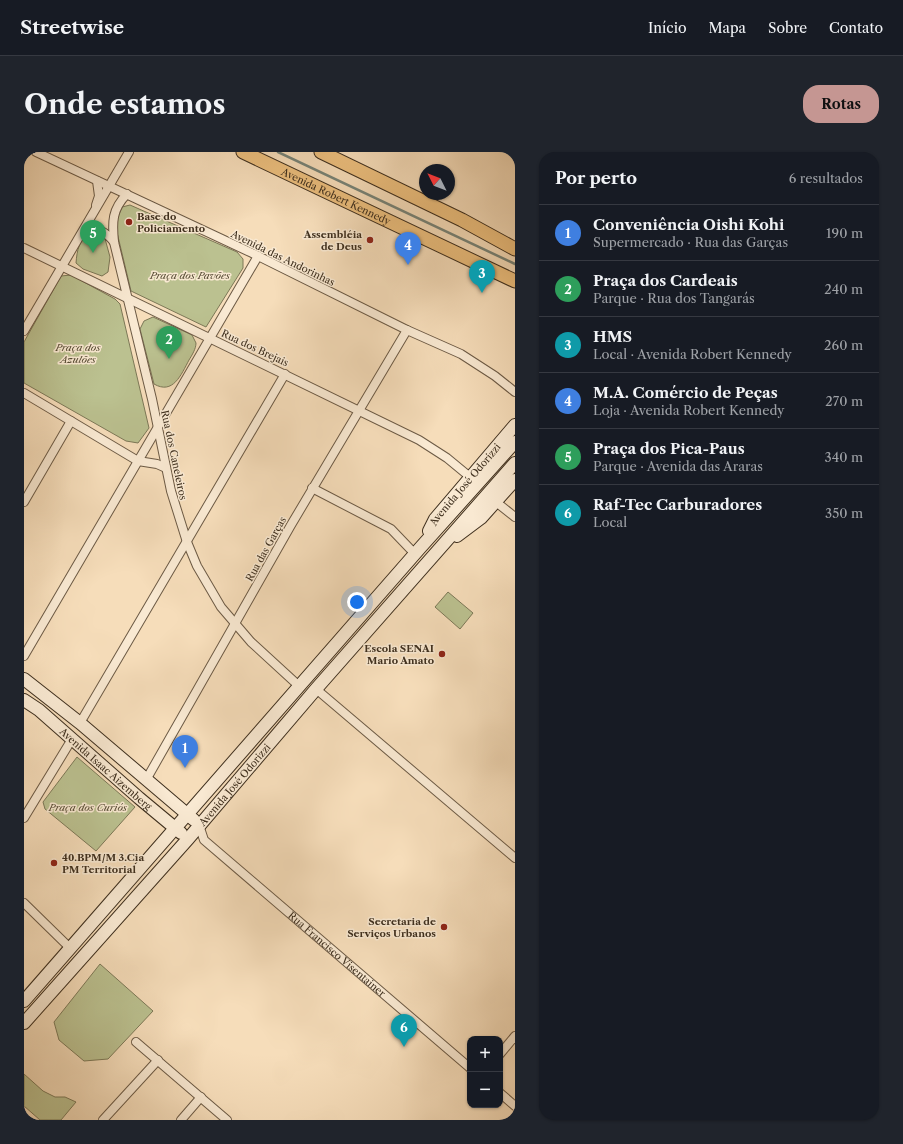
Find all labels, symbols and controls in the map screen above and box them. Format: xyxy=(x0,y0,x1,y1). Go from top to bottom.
text: Streetwise xyxy=(20,16,124,39)
text: Início xyxy=(648,19,687,37)
text: Mapa xyxy=(709,19,746,37)
text: Sobre xyxy=(768,19,807,37)
text: Contato xyxy=(829,19,883,37)
button: Rotas xyxy=(803,85,879,123)
text: Onde estamos xyxy=(24,87,225,121)
street label: Avenida Robert Kennedy xyxy=(279,164,393,228)
north arrow xyxy=(419,164,455,200)
text: Por perto xyxy=(555,168,637,188)
text: 6 resultados xyxy=(789,170,863,186)
place label: Base do Policiamento xyxy=(137,210,205,235)
text: Conveniência Oishi Kohi xyxy=(593,215,784,234)
marker: Base do Policiamento xyxy=(124,217,134,227)
pin: 5 xyxy=(80,220,106,253)
text: 1 xyxy=(565,225,571,241)
text: 190 m xyxy=(826,225,863,241)
street label: Avenida das Andorinhas xyxy=(228,227,337,289)
place label: Assembléia de Deus xyxy=(303,228,362,253)
pin: 4 xyxy=(395,232,421,265)
text: Supermercado · Rua das Garças xyxy=(593,234,788,250)
marker: Assembléia de Deus xyxy=(365,235,375,245)
pin: 3 xyxy=(469,260,495,293)
park label: Praça dos Pavões xyxy=(149,269,231,282)
text: Praça dos Cardeais xyxy=(593,271,738,290)
text: 2 xyxy=(564,281,572,297)
text: 240 m xyxy=(824,281,863,297)
text: Parque · Rua dos Tangarás xyxy=(593,290,755,306)
pin: 2 xyxy=(156,326,182,359)
street label: Rua dos Brejais xyxy=(219,327,291,369)
text: HMS xyxy=(593,327,632,346)
text: 3 xyxy=(564,337,572,353)
text: 260 m xyxy=(824,337,863,353)
park label: Praça dos Azulões xyxy=(54,341,101,366)
text: Local · Avenida Robert Kennedy xyxy=(593,346,792,362)
text: M.A. Comércio de Peças xyxy=(593,383,778,402)
text: 4 xyxy=(564,393,572,409)
text: 270 m xyxy=(825,393,863,409)
text: Loja · Avenida Robert Kennedy xyxy=(593,402,785,418)
street label: Rua dos Caneleiros xyxy=(158,409,190,501)
text: Praça dos Pica-Paus xyxy=(593,439,745,458)
street label: Avenida José Odorizzi xyxy=(426,440,503,529)
text: 5 xyxy=(564,449,572,465)
text: 340 m xyxy=(825,449,863,465)
text: Parque · Avenida das Araras xyxy=(593,458,763,474)
text: Raf-Tec Carburadores xyxy=(593,495,762,514)
text: 6 xyxy=(564,505,572,521)
text: 350 m xyxy=(825,505,863,521)
street label: Rua das Garças xyxy=(243,514,289,584)
text: Local xyxy=(593,514,627,530)
your location xyxy=(347,592,367,612)
place label: Escola SENAI Mario Amato xyxy=(364,642,434,667)
marker: Escola SENAI Mario Amato xyxy=(437,649,447,659)
street label: Avenida Isaac Aizemberg xyxy=(56,724,155,813)
pin: 1 xyxy=(172,735,198,768)
street label: Avenida José Odorizzi xyxy=(195,741,273,829)
park label: Praça dos Curiós xyxy=(48,801,128,814)
place label: 40.BPM/M 3.Cia PM Territorial xyxy=(62,851,144,876)
marker: 40.BPM/M 3.Cia PM Territorial xyxy=(49,858,59,868)
street label: Rua Francisco Visentainer xyxy=(286,909,389,1000)
place label: Secretaria de Serviços Urbanos xyxy=(347,915,436,940)
marker: Secretaria de Serviços Urbanos xyxy=(439,922,449,932)
pin: 6 xyxy=(391,1014,417,1047)
map controls xyxy=(467,1036,503,1108)
button: + xyxy=(467,1036,503,1072)
button: − xyxy=(467,1072,503,1108)

